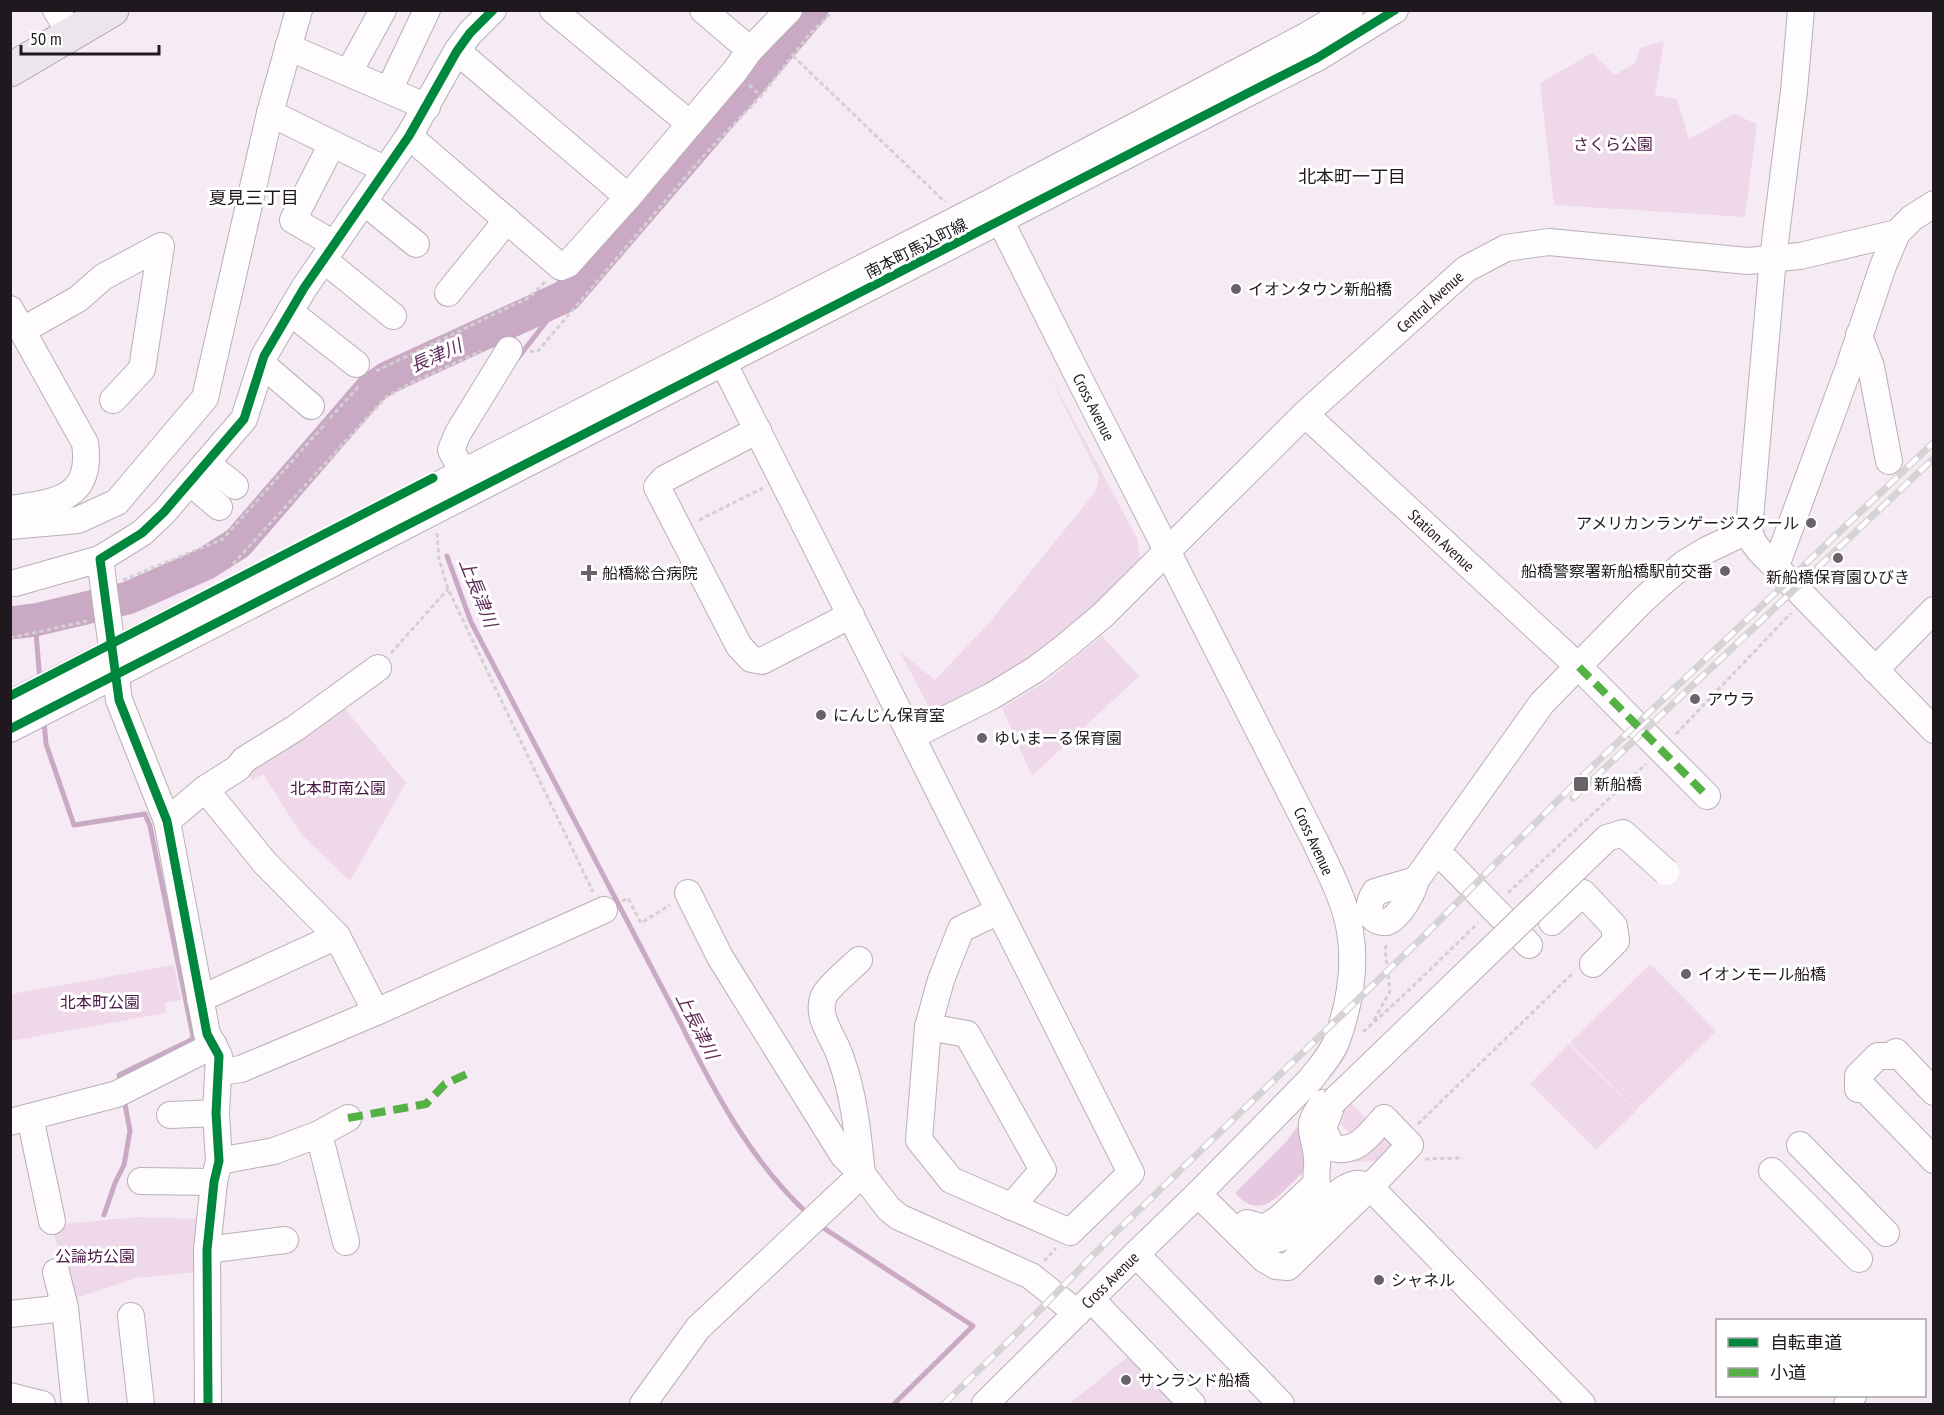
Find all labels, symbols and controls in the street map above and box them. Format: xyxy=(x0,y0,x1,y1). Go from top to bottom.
scale bar xyxy=(21,18,159,56)
text: 50 m xyxy=(30,27,62,50)
park label: さくら公園 xyxy=(1573,134,1653,154)
district label: 北本町一丁目 xyxy=(1298,165,1406,188)
district label: 夏見三丁目 xyxy=(209,186,299,209)
street label: 南本町馬込町線 xyxy=(862,214,970,282)
street label: Central Avenue xyxy=(1392,266,1467,337)
place label: イオンタウン新船橋 xyxy=(1248,279,1392,299)
marker: イオンタウン新船橋 xyxy=(1229,282,1243,296)
water label: 長津川 xyxy=(406,333,467,377)
street label: Cross Avenue xyxy=(1069,370,1119,444)
street label: Station Avenue xyxy=(1404,505,1479,576)
place label: アメリカンランゲージスクール xyxy=(1576,513,1799,533)
marker: アメリカンランゲージスクール xyxy=(1804,516,1818,530)
marker: 新船橋保育園ひびき xyxy=(1831,551,1845,565)
water label: 上長津川 xyxy=(454,555,503,632)
place label: 船橋警察署新船橋駅前交番 xyxy=(1521,561,1713,581)
place label: 船橋総合病院 xyxy=(602,563,698,583)
marker: 船橋総合病院 xyxy=(580,564,598,582)
marker: 船橋警察署新船橋駅前交番 xyxy=(1718,564,1732,578)
place label: 新船橋保育園ひびき xyxy=(1766,567,1910,587)
place label: アウラ xyxy=(1707,689,1755,709)
marker: アウラ xyxy=(1688,692,1702,706)
place label: にんじん保育室 xyxy=(833,705,945,725)
marker: にんじん保育室 xyxy=(814,708,828,722)
place label: ゆいまーる保育園 xyxy=(994,728,1122,748)
marker: ゆいまーる保育園 xyxy=(975,731,989,745)
place label: 新船橋 xyxy=(1594,774,1642,794)
marker: 新船橋 xyxy=(1572,775,1590,793)
park label: 北本町南公園 xyxy=(290,778,386,798)
street label: Cross Avenue xyxy=(1290,804,1338,878)
place label: イオンモール船橋 xyxy=(1698,964,1826,984)
marker: イオンモール船橋 xyxy=(1679,967,1693,981)
water label: 上長津川 xyxy=(671,988,725,1065)
park label: 北本町公園 xyxy=(60,992,140,1012)
park label: 公論坊公園 xyxy=(55,1246,135,1266)
street label: Cross Avenue xyxy=(1077,1247,1143,1313)
place label: シャネル xyxy=(1391,1270,1455,1290)
marker: シャネル xyxy=(1372,1273,1386,1287)
legend xyxy=(1716,1319,1926,1397)
text: 自転車道 xyxy=(1770,1331,1842,1354)
text: 小道 xyxy=(1770,1361,1806,1384)
place label: サンランド船橋 xyxy=(1138,1370,1250,1390)
marker: サンランド船橋 xyxy=(1119,1373,1133,1387)

